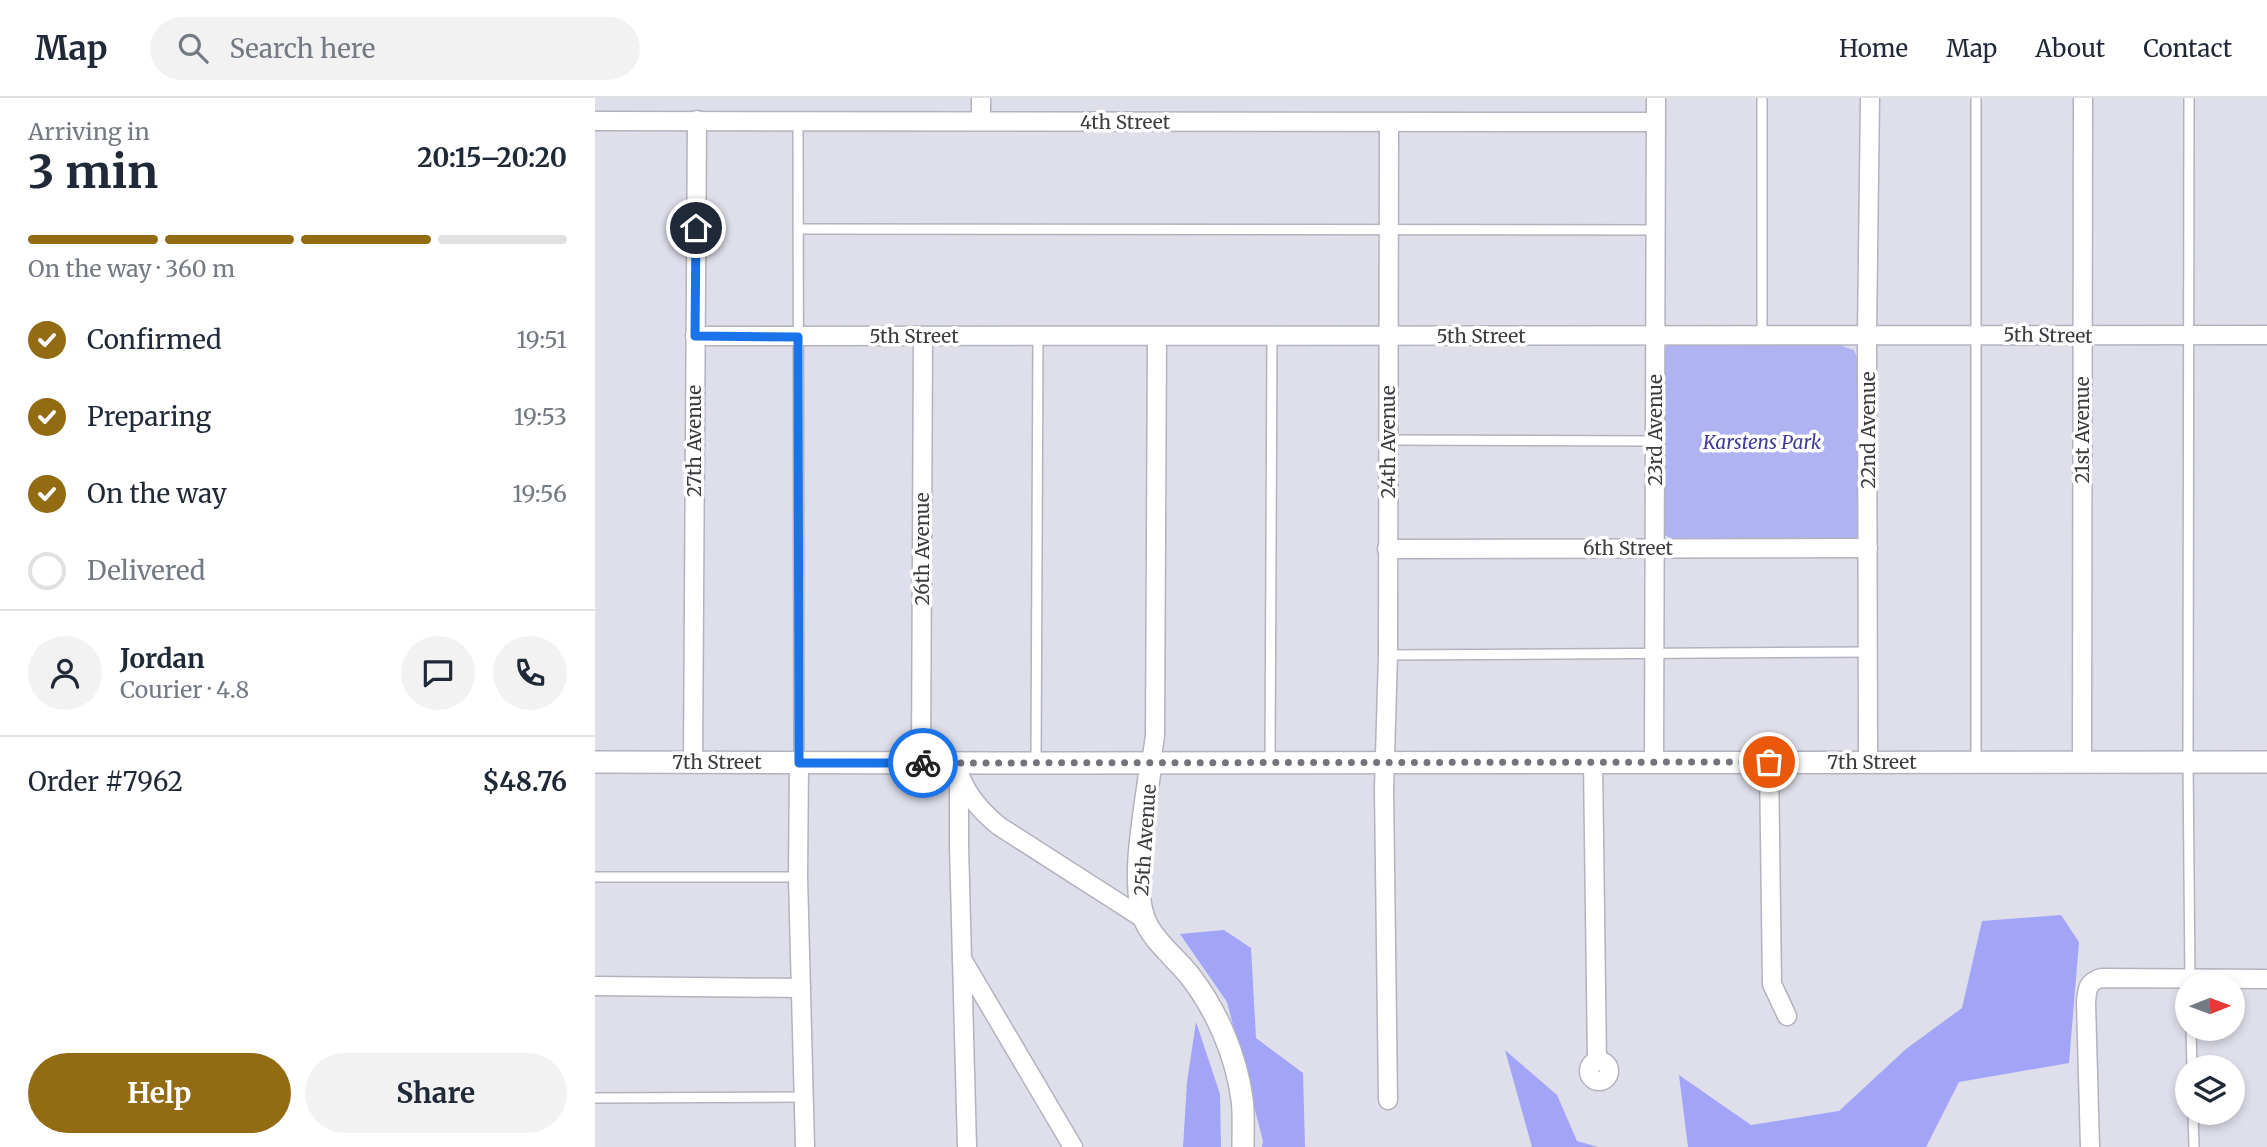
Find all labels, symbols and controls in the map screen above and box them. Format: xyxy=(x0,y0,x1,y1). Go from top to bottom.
search box xyxy=(150,17,640,80)
text: Map xyxy=(35,28,108,69)
icon: search xyxy=(174,29,212,67)
text: Search here xyxy=(230,32,375,65)
text: Home xyxy=(1839,33,1908,64)
text: Map xyxy=(1946,33,1997,64)
text: About xyxy=(2035,33,2105,64)
text: Contact xyxy=(2143,33,2232,64)
street label: 4th Street xyxy=(1080,110,1171,134)
text: Arriving in xyxy=(28,117,150,146)
text: 20:15–20:20 xyxy=(417,141,567,174)
text: 3 min xyxy=(28,143,158,201)
pin xyxy=(666,198,726,258)
icon: home xyxy=(677,209,715,247)
text: On the way · 360 m xyxy=(28,254,235,283)
icon: check xyxy=(28,321,66,359)
street label: 5th Street xyxy=(2003,322,2093,348)
text: Confirmed xyxy=(87,323,222,356)
street label: 5th Street xyxy=(869,324,959,348)
street label: 5th Street xyxy=(1436,324,1526,348)
text: 19:51 xyxy=(517,325,567,354)
street label: 22nd Avenue xyxy=(1856,371,1880,489)
street label: 23rd Avenue xyxy=(1643,374,1667,486)
street label: 21st Avenue xyxy=(2070,376,2094,484)
street label: 27th Avenue xyxy=(682,385,706,497)
street label: 24th Avenue xyxy=(1376,385,1400,499)
icon: check xyxy=(28,398,66,436)
text: Preparing xyxy=(87,400,211,433)
text: 19:53 xyxy=(514,402,567,431)
park label: Karstens Park xyxy=(1702,430,1822,454)
icon: check xyxy=(28,475,66,513)
text: On the way xyxy=(87,477,227,510)
text: 19:56 xyxy=(512,479,567,508)
street label: 26th Avenue xyxy=(910,492,934,606)
street label: 6th Street xyxy=(1583,536,1674,560)
text: Delivered xyxy=(87,554,206,587)
button: person xyxy=(28,636,102,710)
button: chat xyxy=(401,636,475,710)
button: phone xyxy=(493,636,567,710)
text: Jordan xyxy=(120,642,205,675)
text: Courier · 4.8 xyxy=(120,675,249,704)
courier xyxy=(888,728,958,798)
pin xyxy=(1739,732,1799,792)
icon: bag xyxy=(1750,743,1788,781)
icon: bike xyxy=(904,744,942,782)
street label: 7th Street xyxy=(672,750,762,774)
street label: 7th Street xyxy=(1827,750,1917,774)
text: Order #7962 xyxy=(28,765,183,798)
text: $48.76 xyxy=(482,765,567,798)
street label: 25th Avenue xyxy=(1129,783,1161,897)
north arrow xyxy=(2175,971,2245,1041)
map controls xyxy=(2175,971,2245,1125)
button: Help xyxy=(28,1053,291,1133)
button: Share xyxy=(305,1053,567,1133)
button: layers xyxy=(2175,1055,2245,1125)

